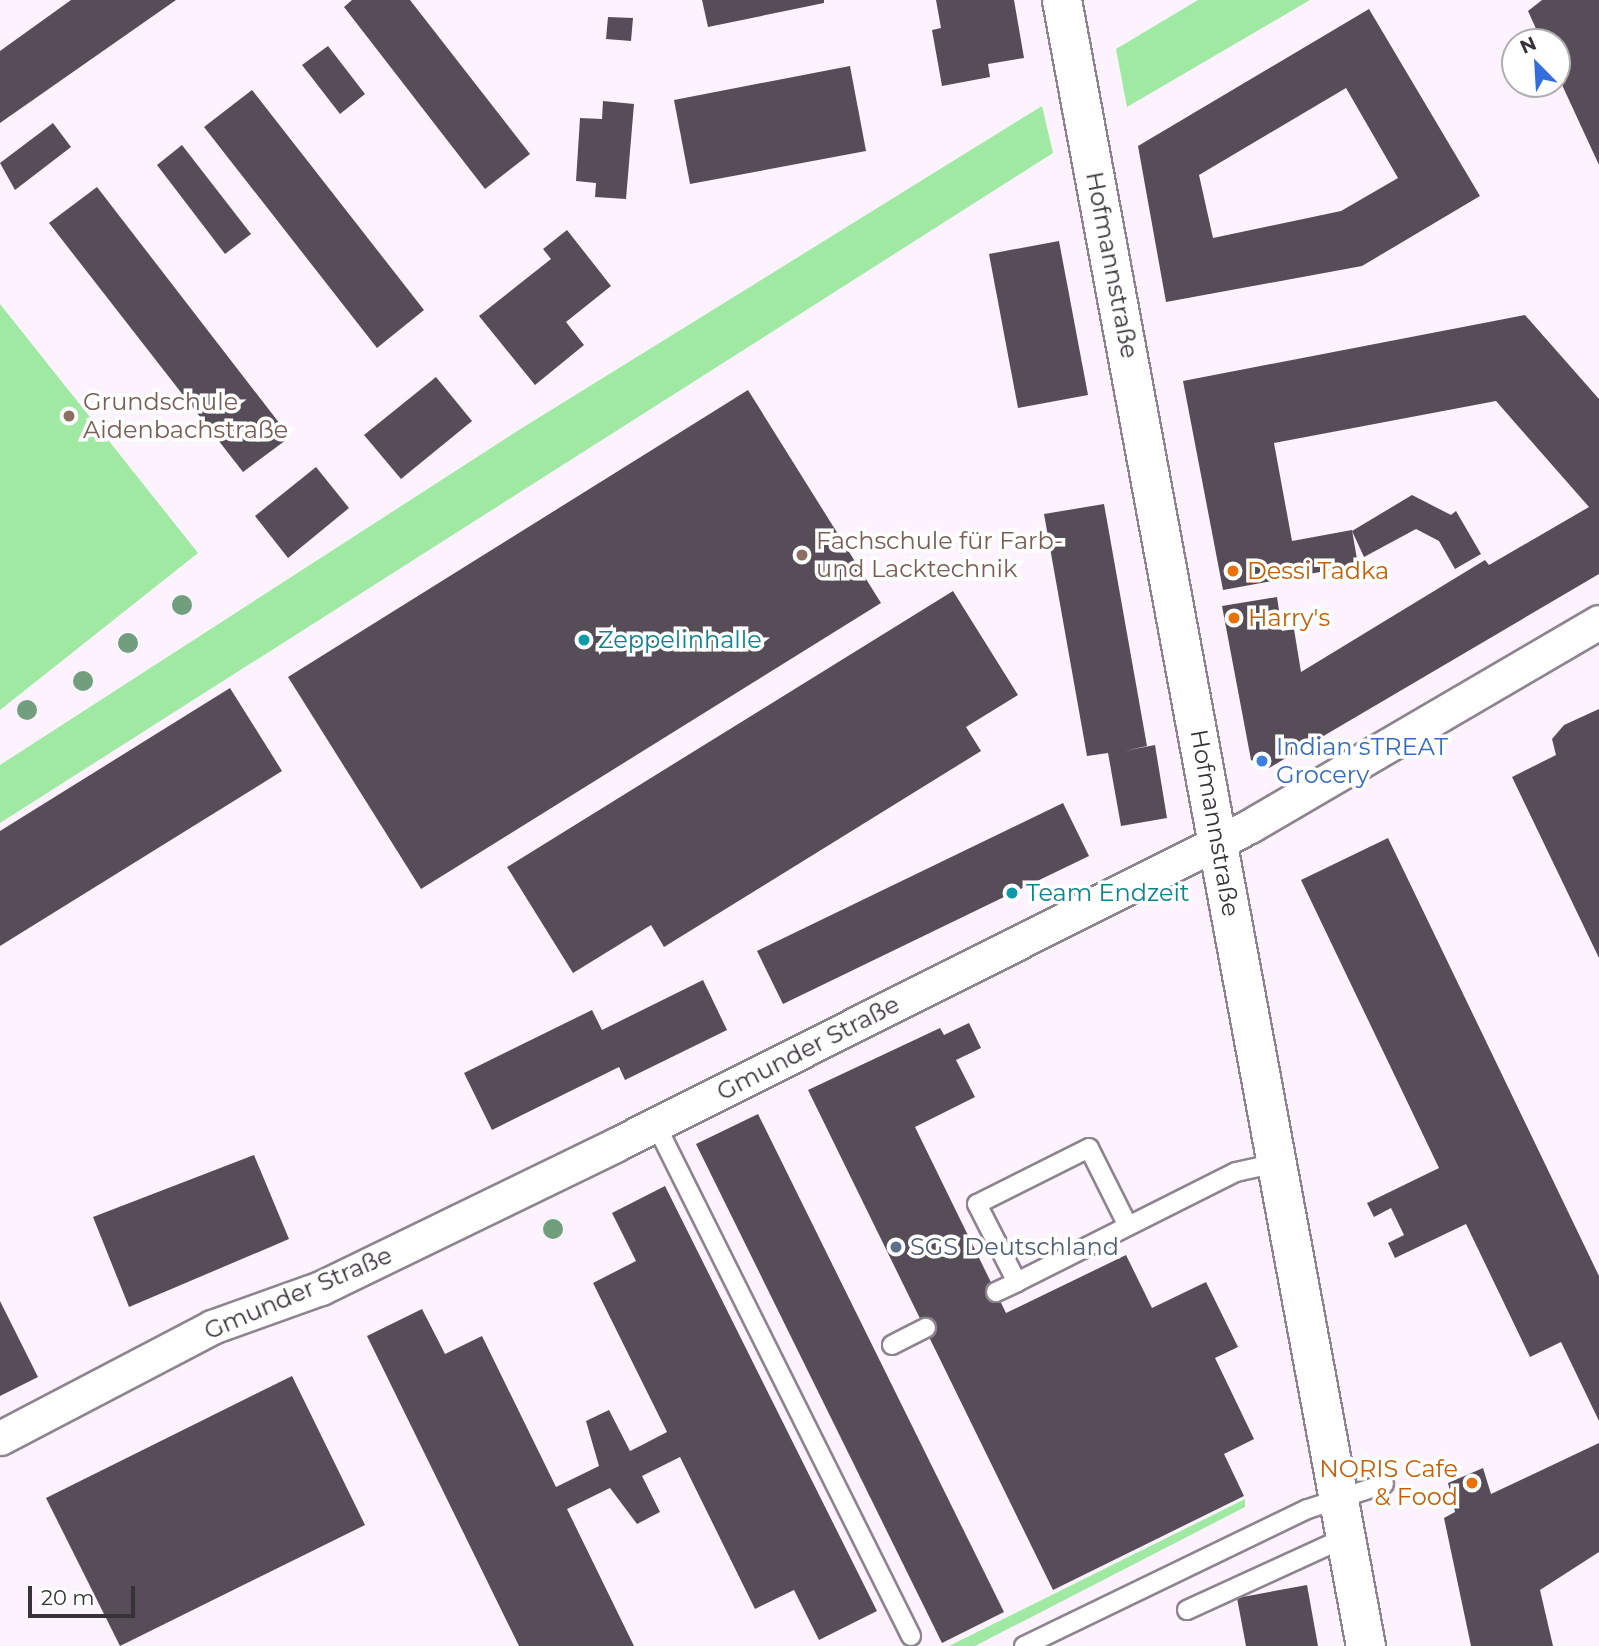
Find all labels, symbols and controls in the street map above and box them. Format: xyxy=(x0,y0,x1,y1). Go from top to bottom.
north arrow xyxy=(1501,28,1571,98)
text: N xyxy=(1516,32,1540,59)
street label: Hofmannstraße xyxy=(1080,169,1144,361)
place label: Grundschule Aidenbachstraße xyxy=(83,388,288,444)
marker: Grundschule Aidenbachstraße xyxy=(61,408,77,424)
place label: Fachschule für Farb- und Lacktechnik xyxy=(816,527,1063,583)
marker: Fachschule für Farb- und Lacktechnik xyxy=(794,547,810,563)
place label: Dessi Tadka xyxy=(1247,557,1389,585)
marker: Dessi Tadka xyxy=(1225,563,1241,579)
place label: Harry's xyxy=(1248,604,1330,632)
marker: Harry's xyxy=(1226,610,1242,626)
place label: Zeppelinhalle xyxy=(598,626,762,654)
marker: Zeppelinhalle xyxy=(576,632,592,648)
street label: Hofmannstraße xyxy=(1184,727,1246,919)
place label: Indian sTREAT Grocery xyxy=(1276,733,1448,789)
marker: Indian sTREAT Grocery xyxy=(1254,753,1270,769)
place label: Team Endzeit xyxy=(1026,879,1190,907)
marker: Team Endzeit xyxy=(1004,885,1020,901)
street label: Gmunder Straße xyxy=(712,990,904,1106)
place label: SGS Deutschland xyxy=(910,1233,1119,1261)
marker: SGS Deutschland xyxy=(888,1239,904,1255)
street label: Gmunder Straße xyxy=(200,1240,396,1346)
place label: NORIS Cafe & Food xyxy=(1319,1455,1458,1511)
marker: NORIS Cafe & Food xyxy=(1464,1475,1480,1491)
scale bar xyxy=(32,1572,138,1616)
text: 20 m xyxy=(41,1585,95,1610)

